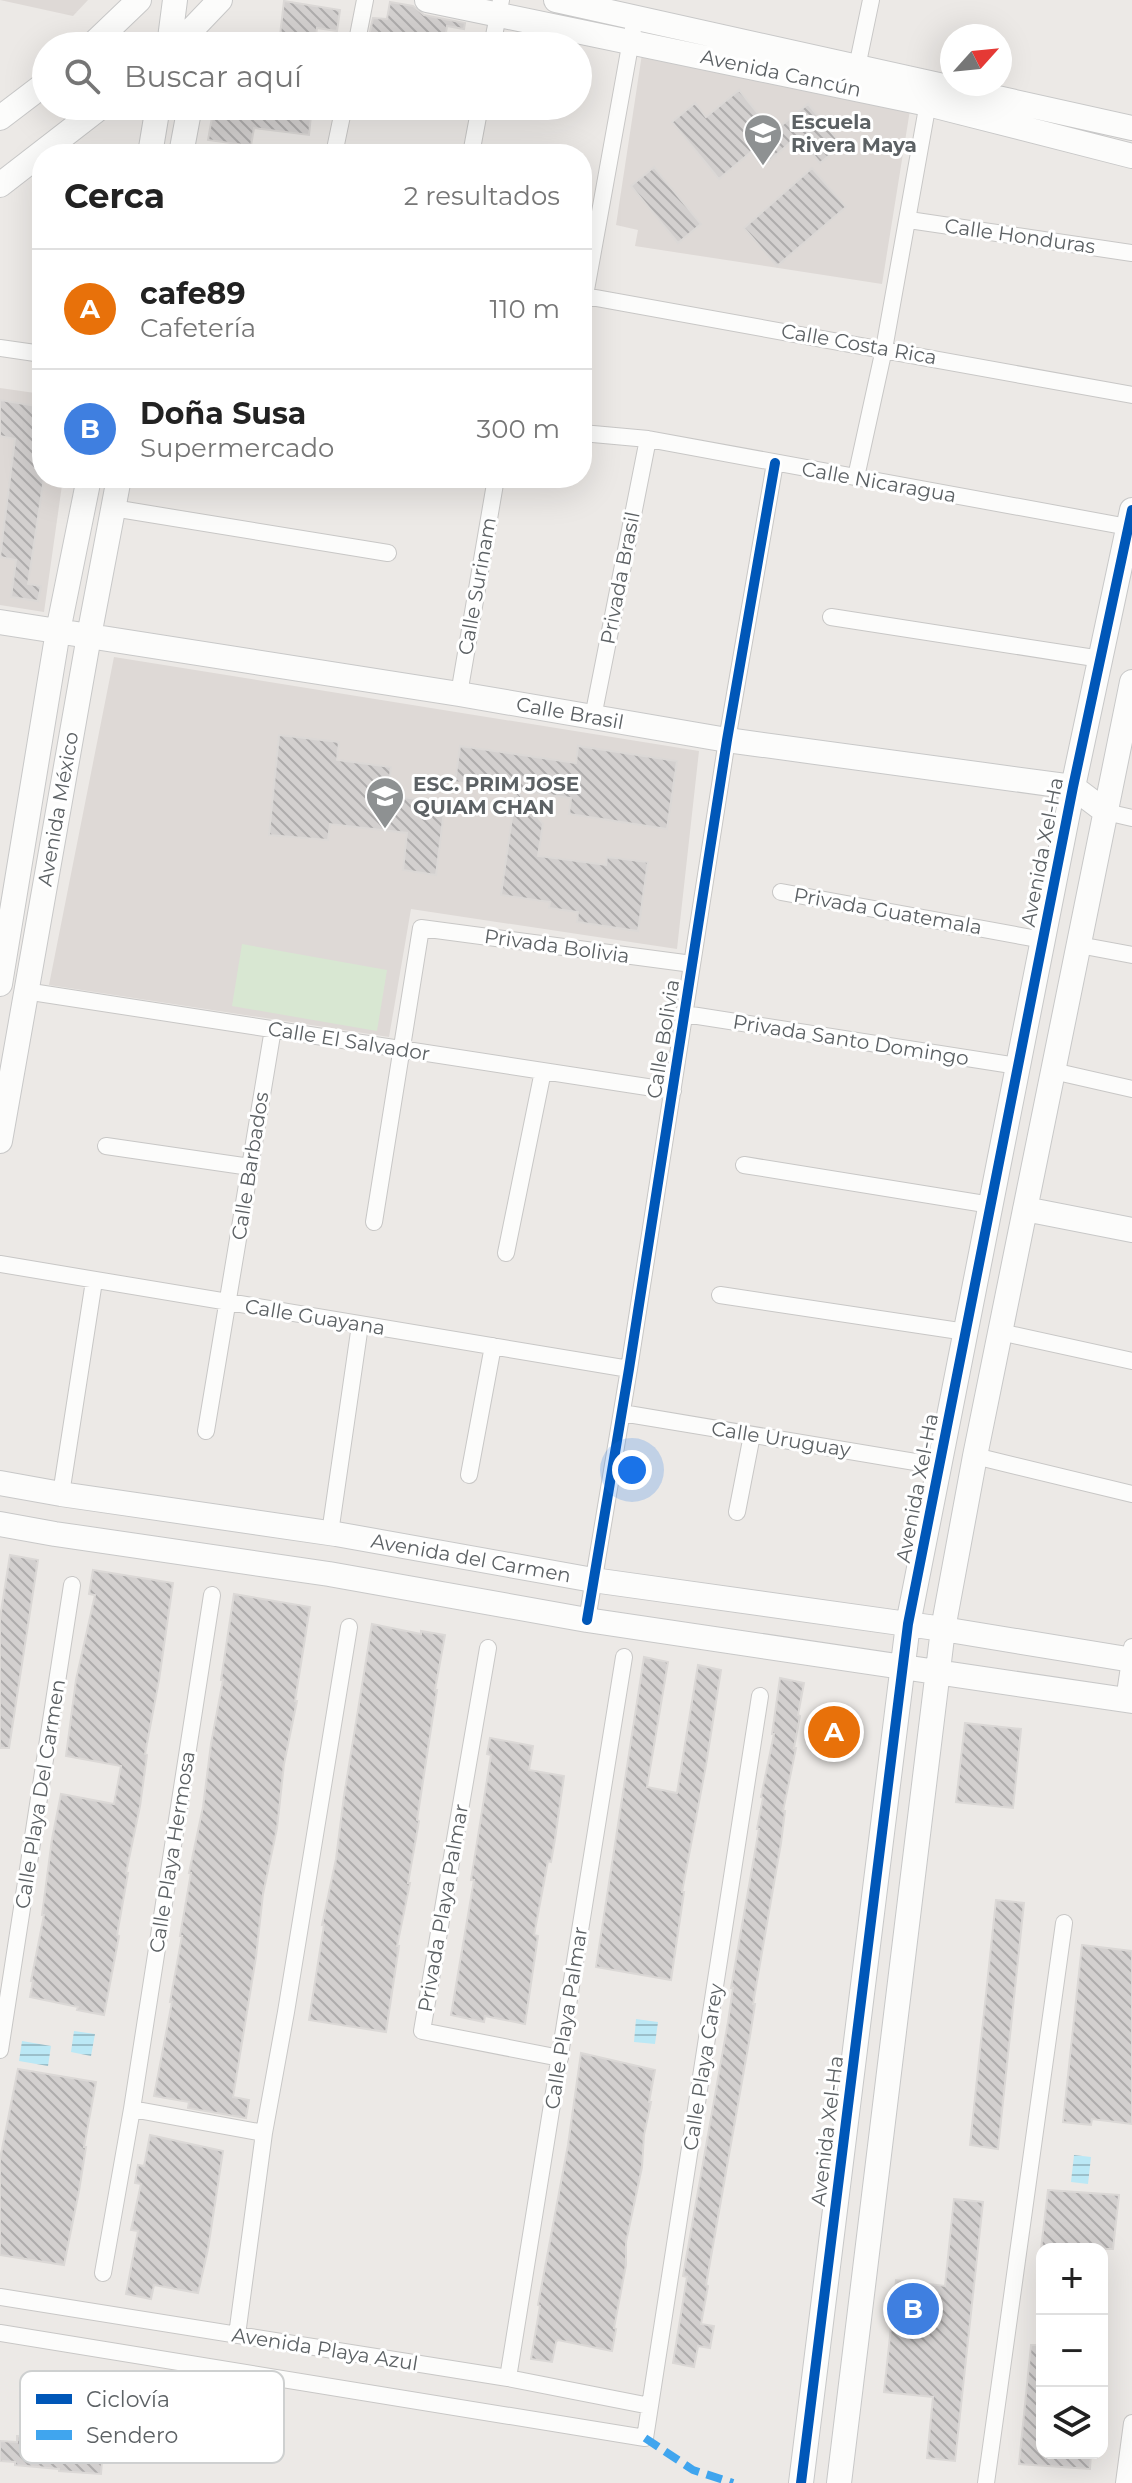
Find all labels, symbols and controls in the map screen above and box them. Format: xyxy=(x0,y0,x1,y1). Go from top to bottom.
north arrow xyxy=(940,24,1012,96)
search box xyxy=(32,32,592,120)
street label: Avenida Cancún xyxy=(699,44,863,102)
icon: search xyxy=(60,54,104,98)
text: Buscar aquí xyxy=(124,58,302,95)
place label: Escuela Rivera Maya xyxy=(791,110,917,157)
school or university icon: Escuela Rivera Maya xyxy=(742,112,784,167)
text: Cerca xyxy=(64,175,165,217)
text: 2 resultados xyxy=(404,180,560,212)
street label: Calle Honduras xyxy=(943,214,1097,258)
text: cafe89 xyxy=(140,275,246,312)
text: A xyxy=(80,293,100,325)
text: 110 m xyxy=(490,293,560,325)
text: Cafetería xyxy=(140,312,256,344)
street label: Calle Costa Rica xyxy=(779,318,939,370)
text: Doña Susa xyxy=(140,395,306,432)
text: B xyxy=(80,413,100,445)
text: 300 m xyxy=(477,413,560,445)
text: Supermercado xyxy=(140,432,334,464)
street label: Calle Nicaragua xyxy=(800,457,958,507)
street label: Privada Brasil xyxy=(595,510,645,646)
street label: Calle Surinam xyxy=(453,515,501,657)
street label: Calle Brasil xyxy=(514,692,626,734)
street label: Avenida México xyxy=(33,730,83,888)
place label: ESC. PRIM JOSE QUIAM CHAN xyxy=(413,772,579,819)
school or university icon: ESC. PRIM JOSE QUIAM CHAN xyxy=(364,775,406,830)
street label: Avenida Xel-Ha xyxy=(1016,775,1068,929)
street label: Privada Guatemala xyxy=(792,883,984,939)
street label: Privada Bolivia xyxy=(483,924,631,968)
street label: Calle Bolivia xyxy=(642,978,684,1100)
street label: Privada Santo Domingo xyxy=(731,1009,971,1071)
street label: Calle El Salvador xyxy=(266,1016,432,1066)
street label: Calle Barbados xyxy=(226,1090,274,1242)
street label: Calle Guayana xyxy=(243,1294,387,1340)
street label: Avenida Xel-Ha xyxy=(891,1411,943,1565)
street label: Calle Uruguay xyxy=(710,1416,852,1462)
your location xyxy=(612,1450,652,1490)
street label: Avenida del Carmen xyxy=(369,1529,573,1587)
street label: Calle Playa Del Carmen xyxy=(10,1677,70,1911)
pin: A xyxy=(808,1702,860,1762)
street label: Calle Playa Hermosa xyxy=(144,1749,200,1955)
street label: Privada Playa Palmar xyxy=(413,1802,473,2014)
street label: Calle Playa Palmar xyxy=(540,1925,592,2111)
street label: Calle Playa Carey xyxy=(678,1982,728,2152)
street label: Avenida Xel-Ha xyxy=(806,2054,848,2208)
map controls xyxy=(1036,2243,1108,2459)
button: + xyxy=(1036,2243,1108,2315)
pin: B xyxy=(887,2279,939,2339)
button: − xyxy=(1036,2315,1108,2387)
street label: Avenida Playa Azul xyxy=(230,2322,420,2376)
legend xyxy=(20,2371,284,2463)
text: Ciclovía xyxy=(86,2386,170,2413)
button: layers xyxy=(1036,2387,1108,2459)
text: Sendero xyxy=(86,2422,178,2449)

